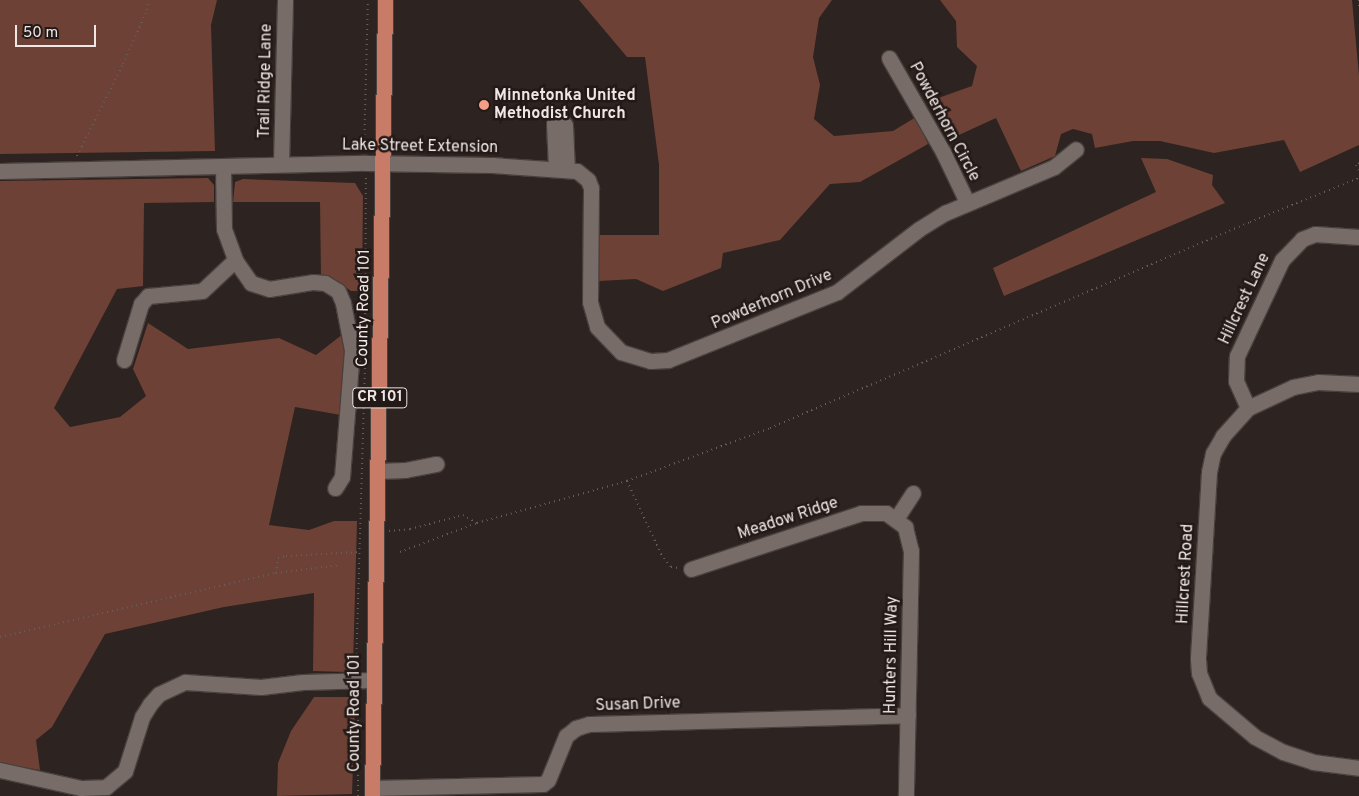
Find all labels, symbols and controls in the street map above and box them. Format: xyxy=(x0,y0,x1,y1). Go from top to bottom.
scale bar xyxy=(18,15,99,47)
text: 50 m xyxy=(23,24,58,43)
street label: Trail Ridge Lane xyxy=(255,24,277,138)
street label: Powderhorn Circle xyxy=(905,59,983,185)
place label: Minnetonka United Methodist Church xyxy=(494,86,636,124)
marker: Minnetonka United Methodist Church xyxy=(478,99,490,111)
street label: Lake Street Extension xyxy=(342,136,498,158)
street label: County Road 101 xyxy=(353,249,375,367)
street label: Hillcrest Lane xyxy=(1215,250,1275,348)
street label: Powderhorn Drive xyxy=(709,266,835,334)
road number: CR 101 xyxy=(351,386,409,410)
street label: Meadow Ridge xyxy=(735,494,841,544)
street label: Hillcrest Road xyxy=(1174,523,1198,625)
street label: Hunters Hill Way xyxy=(881,596,903,714)
street label: County Road 101 xyxy=(345,654,365,772)
street label: Susan Drive xyxy=(595,694,681,716)

